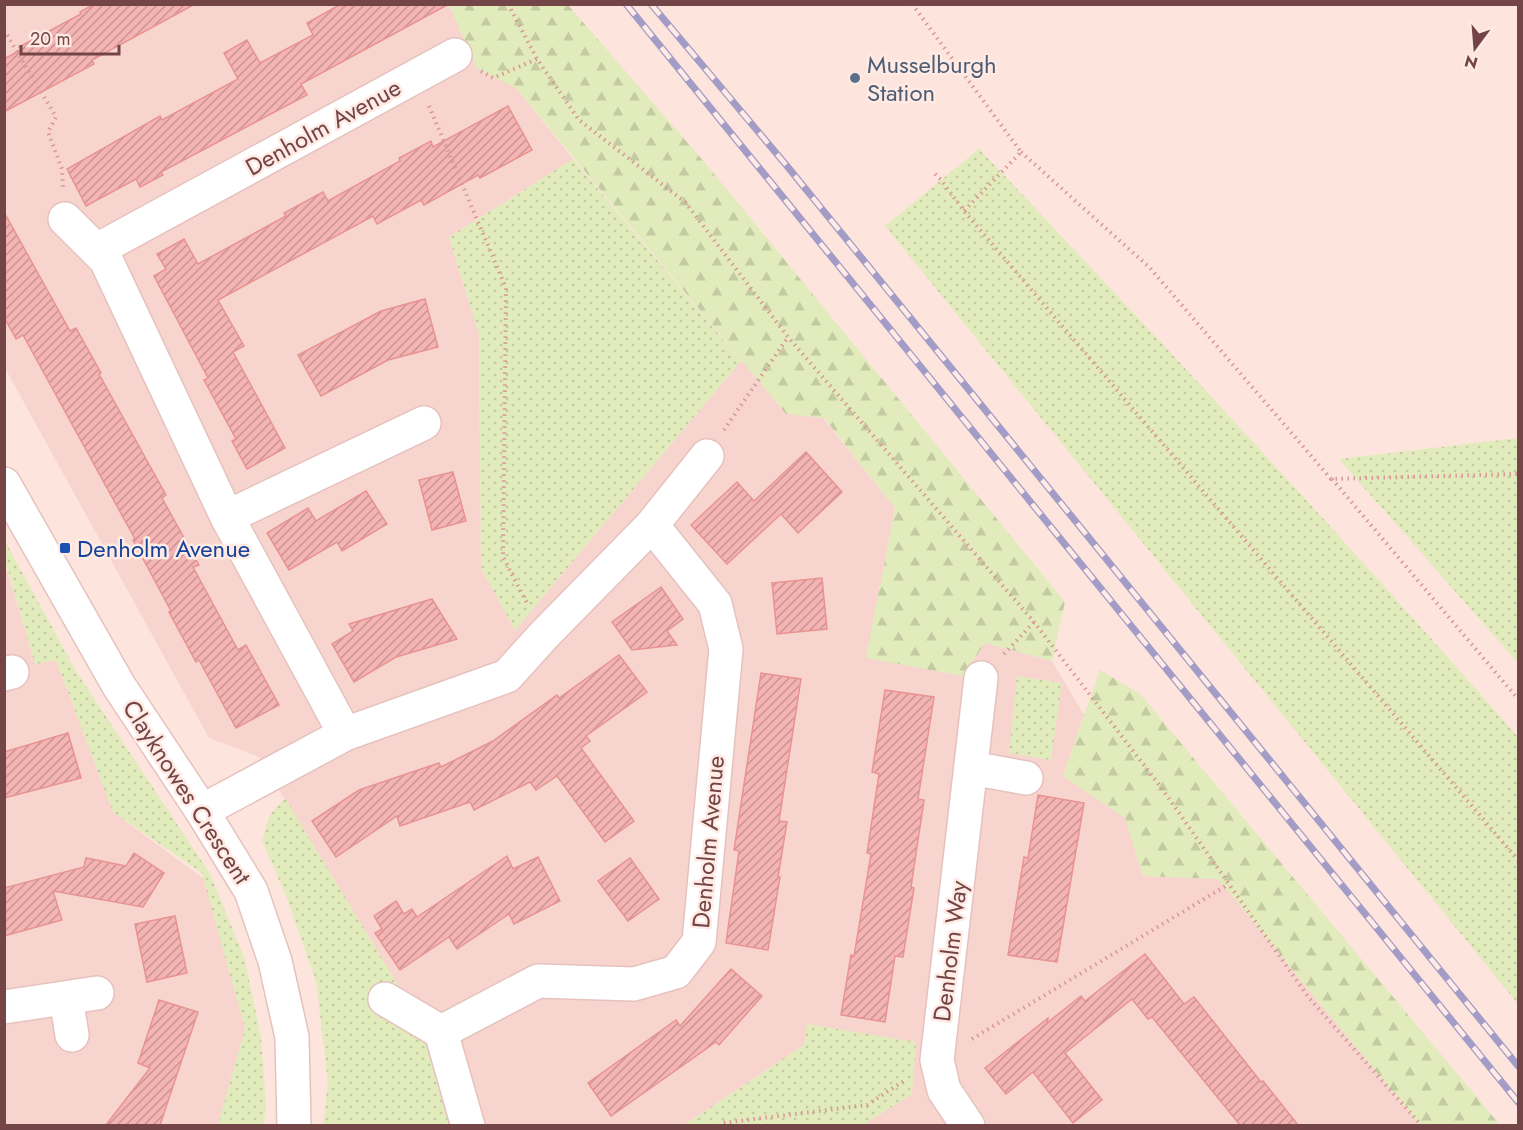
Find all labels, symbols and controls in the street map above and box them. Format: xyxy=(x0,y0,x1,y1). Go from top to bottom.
scale bar xyxy=(21,18,118,56)
north arrow xyxy=(1445,18,1505,78)
text: 20 m xyxy=(30,26,70,52)
place label: Musselburgh Station xyxy=(867,47,997,110)
text: N xyxy=(1462,49,1480,75)
street label: Denholm Avenue xyxy=(239,70,407,184)
marker: Musselburgh Station xyxy=(848,71,862,85)
place label: Denholm Avenue xyxy=(77,531,250,566)
marker: Denholm Avenue xyxy=(58,541,72,555)
street label: Clayknowes Crescent xyxy=(114,693,260,891)
street label: Denholm Avenue xyxy=(683,754,733,930)
street label: Denholm Way xyxy=(924,878,976,1023)

